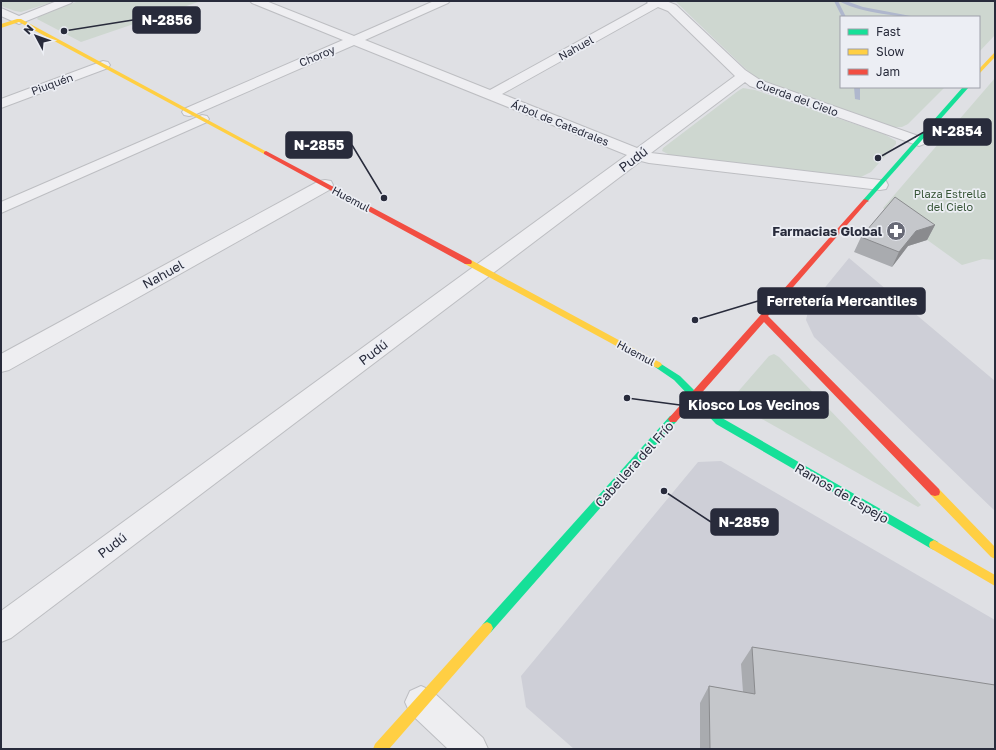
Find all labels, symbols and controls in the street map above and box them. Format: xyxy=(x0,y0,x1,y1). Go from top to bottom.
callout: N-2856 xyxy=(133,7,200,33)
text: N-2856 xyxy=(142,11,193,28)
north arrow xyxy=(16,16,56,56)
legend xyxy=(840,16,980,88)
text: N xyxy=(20,22,36,37)
text: Fast xyxy=(876,24,901,39)
street label: Nahuel xyxy=(556,32,596,62)
street label: Choroy xyxy=(297,42,337,69)
text: Slow xyxy=(876,44,904,59)
text: Jam xyxy=(876,64,900,79)
street label: Piuquén xyxy=(29,70,74,97)
street label: Cuerda del Cielo xyxy=(754,77,840,119)
street label: Árbol de Catedrales xyxy=(509,97,611,148)
callout: N-2854 xyxy=(924,119,991,145)
text: N-2854 xyxy=(932,122,983,139)
callout: N-2855 xyxy=(286,132,352,158)
text: N-2855 xyxy=(294,136,345,153)
street label: Pudú xyxy=(615,143,651,175)
street label: Huemul xyxy=(330,183,373,214)
park label: Plaza Estrella del Cielo xyxy=(914,187,986,213)
pharmacy icon: Farmacias Global xyxy=(885,220,907,242)
place label: Farmacias Global xyxy=(772,223,883,239)
street label: Nahuel xyxy=(140,256,186,292)
callout: Ferretería Mercantiles xyxy=(758,288,925,314)
text: Ferretería Mercantiles xyxy=(767,292,918,309)
street label: Pudú xyxy=(355,336,391,368)
street label: Huemul xyxy=(615,337,658,368)
callout: Kiosco Los Vecinos xyxy=(680,392,828,418)
text: Kiosco Los Vecinos xyxy=(688,396,820,413)
street label: Cabellera del Frío xyxy=(591,418,677,510)
street label: Ramos de Espejo xyxy=(792,460,892,527)
callout: N-2859 xyxy=(711,509,778,535)
text: N-2859 xyxy=(719,513,770,530)
street label: Pudú xyxy=(94,529,130,561)

